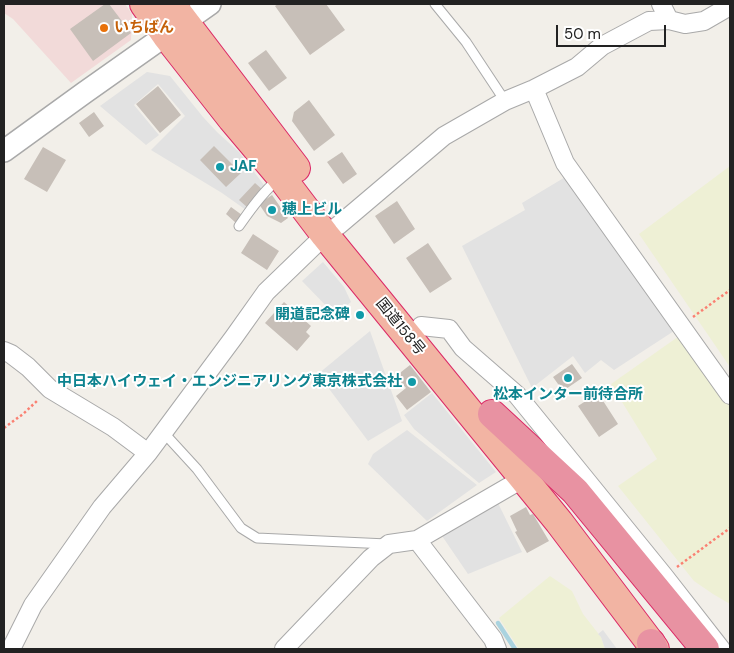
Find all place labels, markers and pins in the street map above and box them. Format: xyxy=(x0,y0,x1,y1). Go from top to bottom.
place label: いちばん xyxy=(114,19,174,37)
marker: いちばん xyxy=(98,22,110,34)
place label: JAF xyxy=(230,158,257,176)
marker: JAF xyxy=(214,161,226,173)
place label: 穂上ビル xyxy=(282,201,342,219)
marker: 穂上ビル xyxy=(266,204,278,216)
place label: 開道記念碑 xyxy=(275,306,350,324)
marker: 開道記念碑 xyxy=(354,309,366,321)
marker: 松本インター前待合所 xyxy=(562,372,574,384)
place label: 中日本ハイウェイ・エンジニアリング東京株式会社 xyxy=(57,373,402,391)
marker: 中日本ハイウェイ・エンジニアリング東京株式会社 xyxy=(406,376,418,388)
place label: 松本インター前待合所 xyxy=(493,386,643,404)

